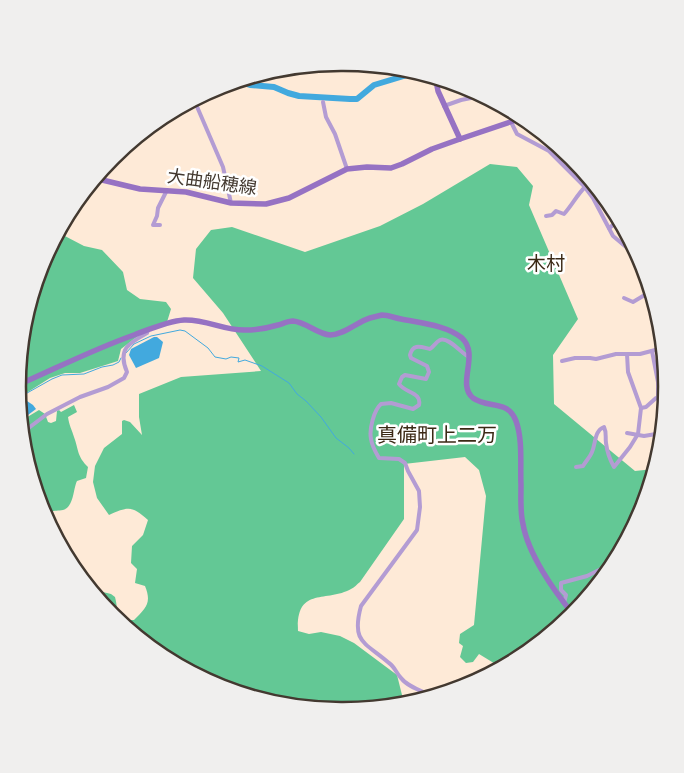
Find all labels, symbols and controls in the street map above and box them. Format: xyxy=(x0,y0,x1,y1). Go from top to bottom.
street label: 大曲船穂線 xyxy=(166,165,258,199)
district label: 木村 xyxy=(527,253,565,275)
district label: 真備町上二万 xyxy=(377,424,497,447)

